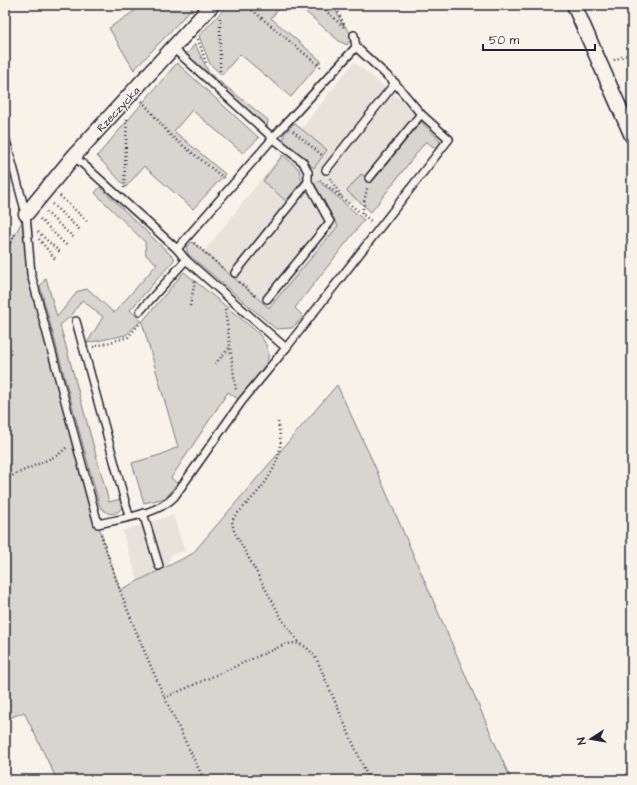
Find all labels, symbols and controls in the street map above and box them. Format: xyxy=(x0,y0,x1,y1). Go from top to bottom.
scale bar xyxy=(483,26,595,52)
text: 50 m xyxy=(489,32,520,49)
street label: Rzeczycka xyxy=(93,83,144,136)
north arrow xyxy=(571,719,611,759)
text: N xyxy=(574,736,590,746)

